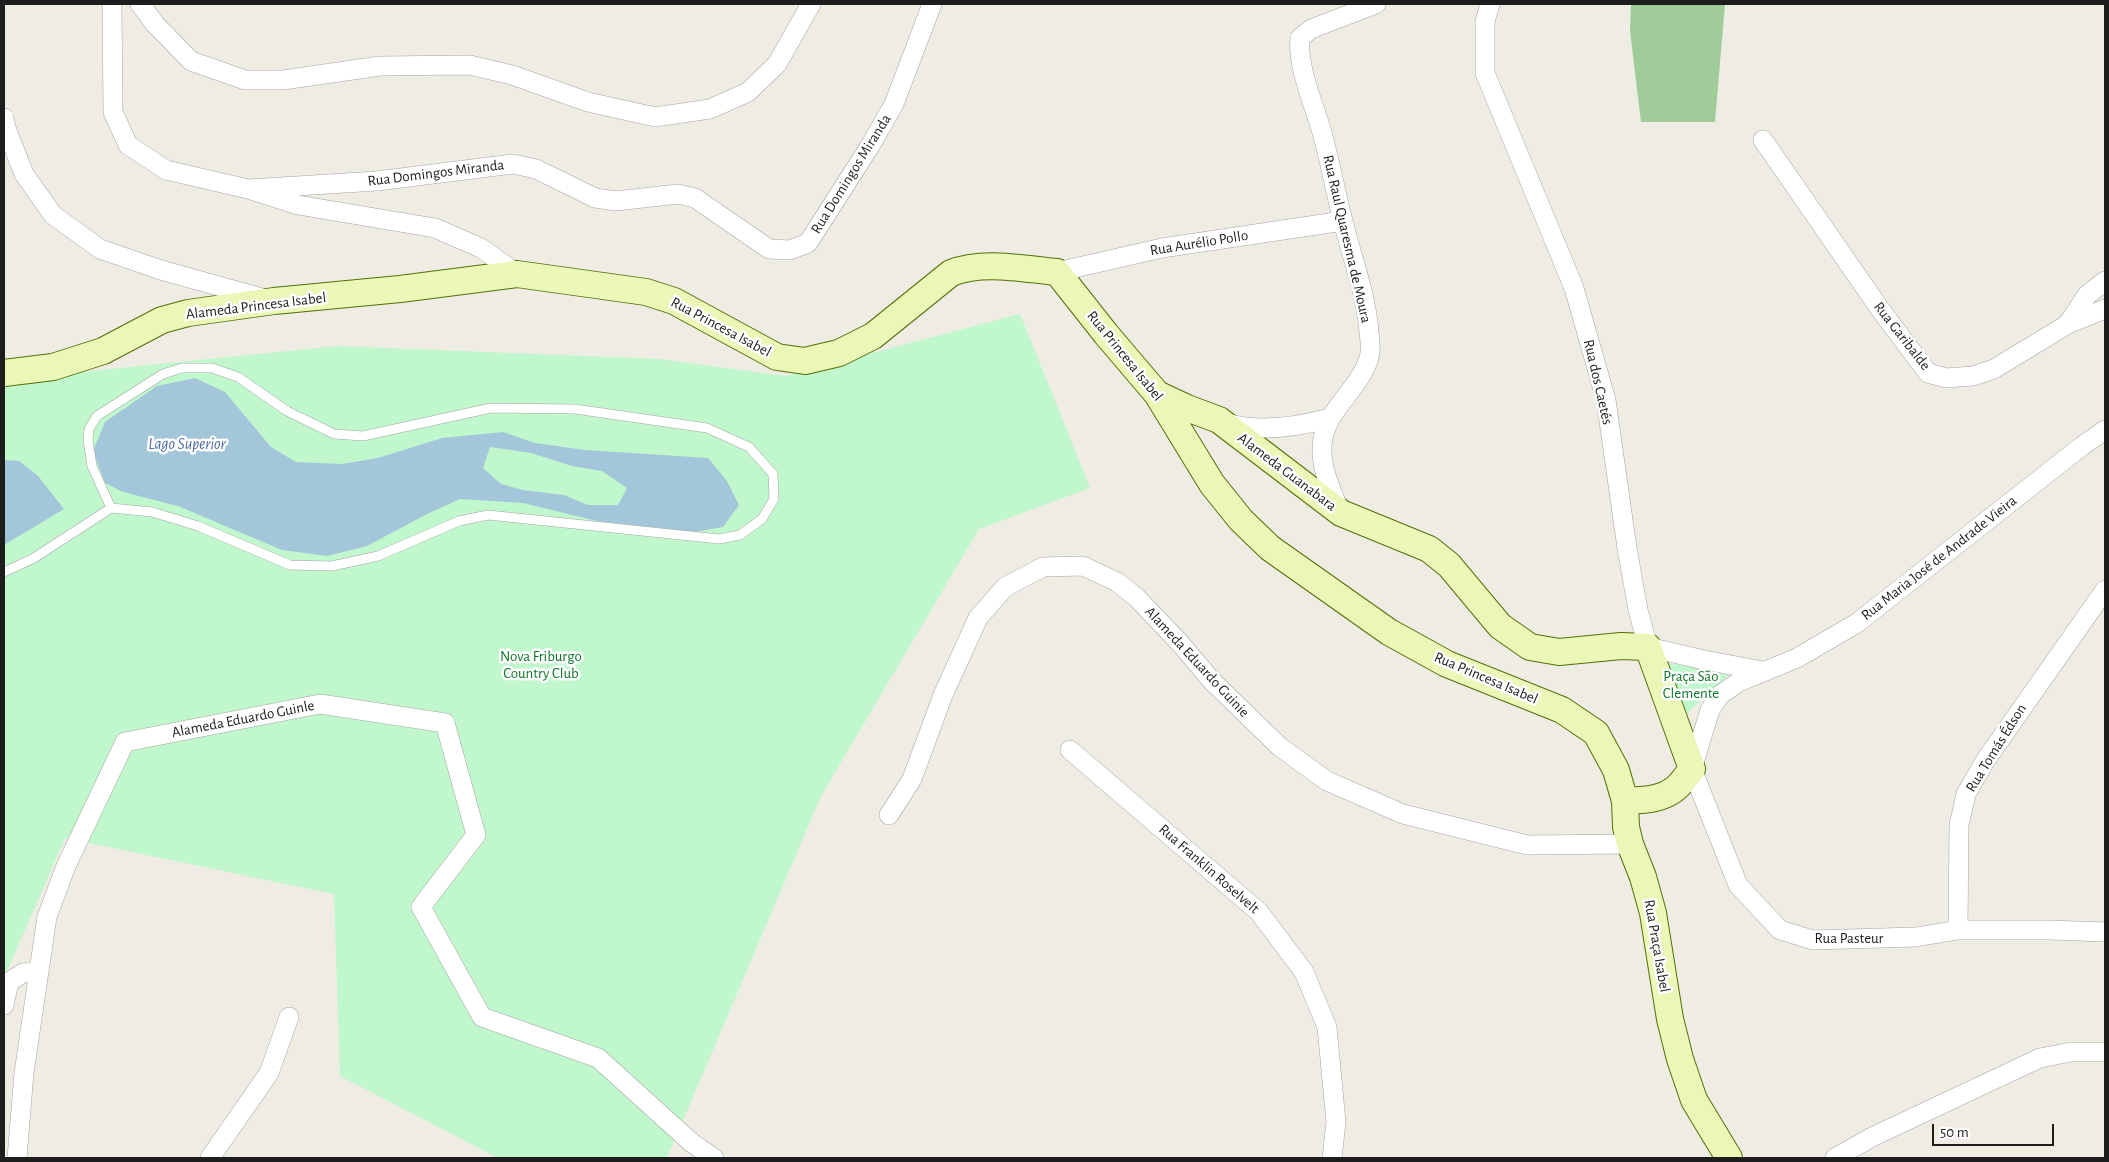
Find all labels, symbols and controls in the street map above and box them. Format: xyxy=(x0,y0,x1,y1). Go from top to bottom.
street label: Rua Domingos Miranda xyxy=(807,111,895,237)
street label: Rua Raul Quaresma de Moura xyxy=(1319,153,1375,325)
street label: Rua Domingos Miranda xyxy=(367,156,505,190)
street label: Rua Aurélio Pollo xyxy=(1149,226,1249,260)
street label: Alameda Princesa Isabel xyxy=(185,288,327,324)
street label: Rua Princesa Isabel xyxy=(668,293,774,361)
street label: Rua Garibalde xyxy=(1870,298,1934,374)
street label: Rua Princesa Isabel xyxy=(1083,307,1167,405)
street label: Rua dos Caetés xyxy=(1579,338,1617,426)
street label: Alameda Guanabara xyxy=(1234,429,1340,515)
water label: Lago Superior xyxy=(148,434,226,454)
street label: Rua Maria José de Andrade Vieira xyxy=(1858,492,2020,624)
street label: Alameda Eduardo Guinie xyxy=(1141,603,1253,721)
park label: Nova Friburgo Country Club xyxy=(500,647,582,682)
street label: Rua Princesa Isabel xyxy=(1431,648,1541,708)
park label: Praça São Clemente xyxy=(1663,667,1719,702)
street label: Alameda Eduardo Guinle xyxy=(170,696,316,742)
street label: Rua Tomás Édson xyxy=(1962,701,2030,795)
street label: Rua Franklin Roselvelt xyxy=(1155,820,1263,918)
street label: Rua Praça Isabel xyxy=(1640,898,1674,994)
street label: Rua Pasteur xyxy=(1815,929,1883,947)
scale bar xyxy=(1934,1114,2056,1146)
text: 50 m xyxy=(1940,1125,1969,1140)

